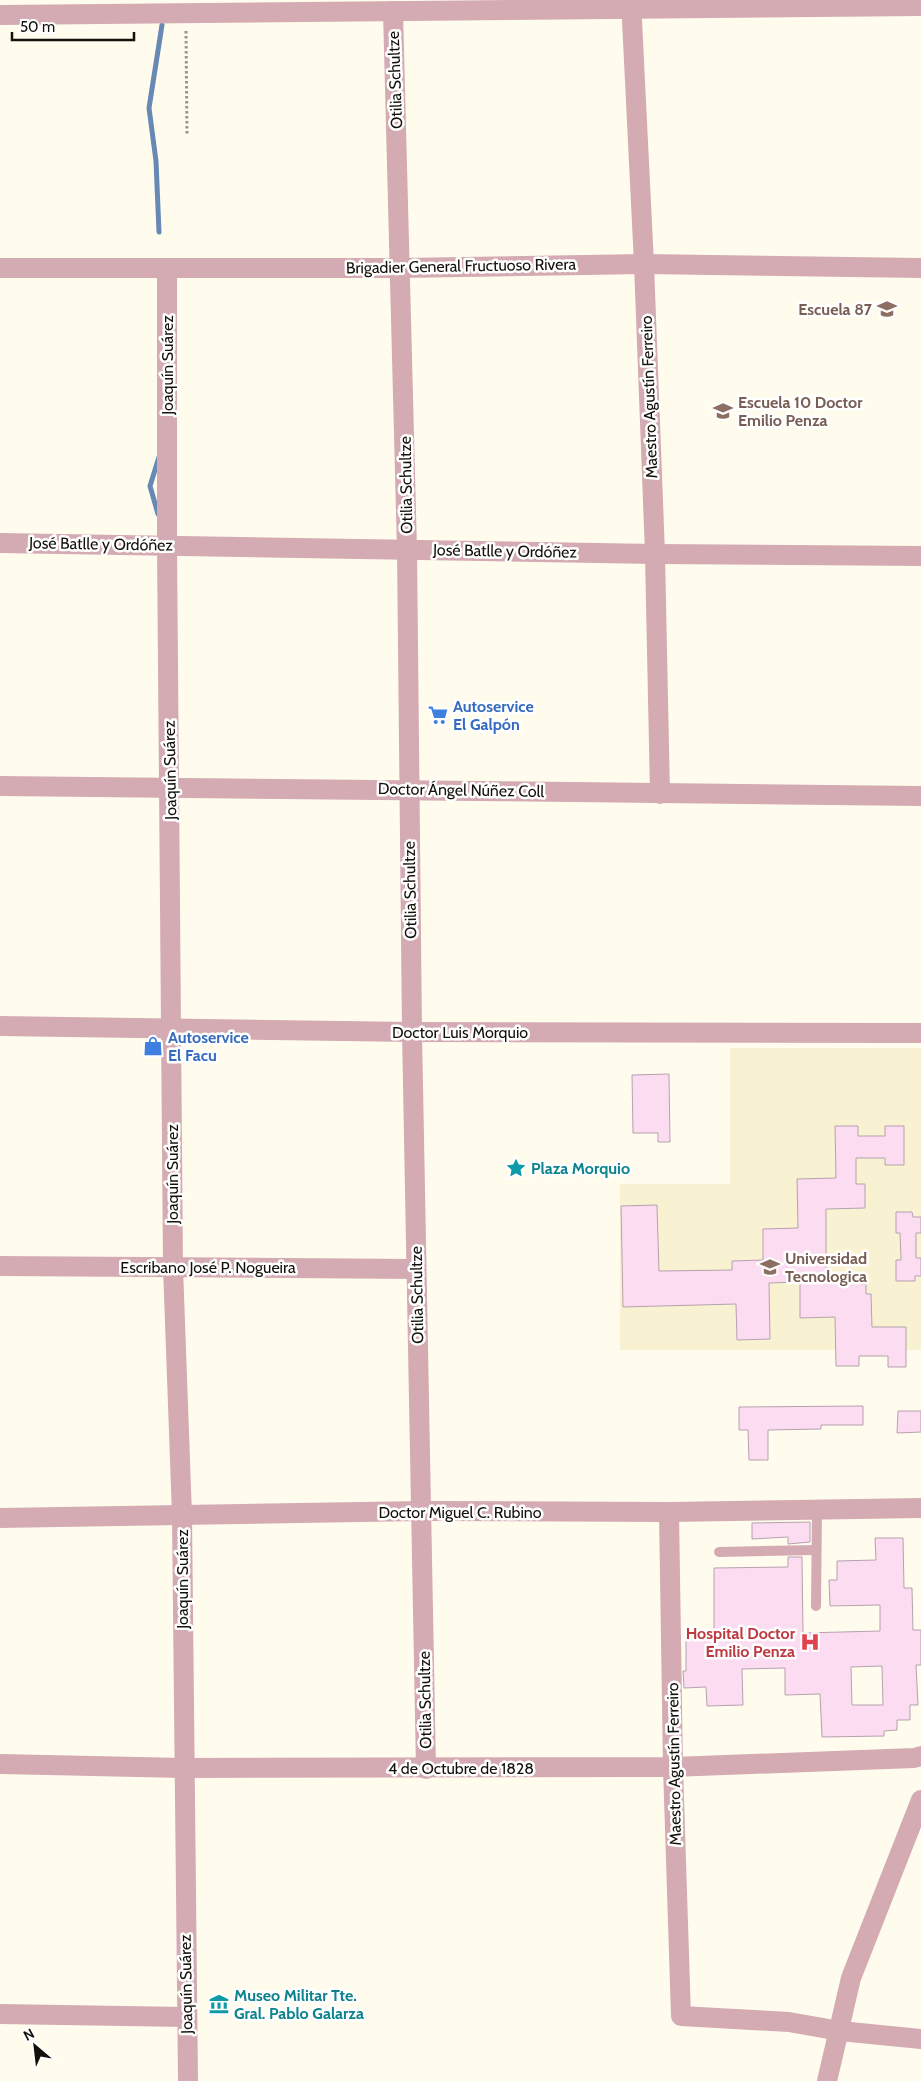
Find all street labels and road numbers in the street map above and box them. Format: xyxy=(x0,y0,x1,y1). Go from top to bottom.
street label: Otilia Schultze xyxy=(384,31,406,129)
street label: Brigadier General Fructuoso Rivera xyxy=(346,254,577,278)
street label: Joaquín Suárez xyxy=(158,315,177,416)
street label: Maestro Agustín Ferreiro xyxy=(637,315,661,479)
street label: Otilia Schultze xyxy=(396,436,416,534)
street label: José Batlle y Ordóñez xyxy=(28,533,174,555)
street label: José Batlle y Ordóñez xyxy=(432,540,578,562)
street label: Joaquín Suárez xyxy=(160,720,180,821)
street label: Doctor Ángel Núñez Coll xyxy=(378,779,545,801)
street label: Otilia Schultze xyxy=(400,841,420,939)
street label: Doctor Luis Morquio xyxy=(392,1023,528,1042)
street label: Joaquín Suárez xyxy=(163,1124,182,1225)
street label: Otilia Schultze xyxy=(407,1246,427,1344)
street label: Escribano José P. Nogueira xyxy=(120,1258,296,1277)
street label: Doctor Miguel C. Rubino xyxy=(378,1503,542,1522)
street label: Joaquín Suárez xyxy=(173,1529,192,1630)
street label: Otilia Schultze xyxy=(415,1651,435,1749)
street label: Maestro Agustín Ferreiro xyxy=(663,1682,685,1846)
street label: 4 de Octubre de 1828 xyxy=(388,1759,534,1778)
street label: Joaquín Suárez xyxy=(176,1934,196,2035)

